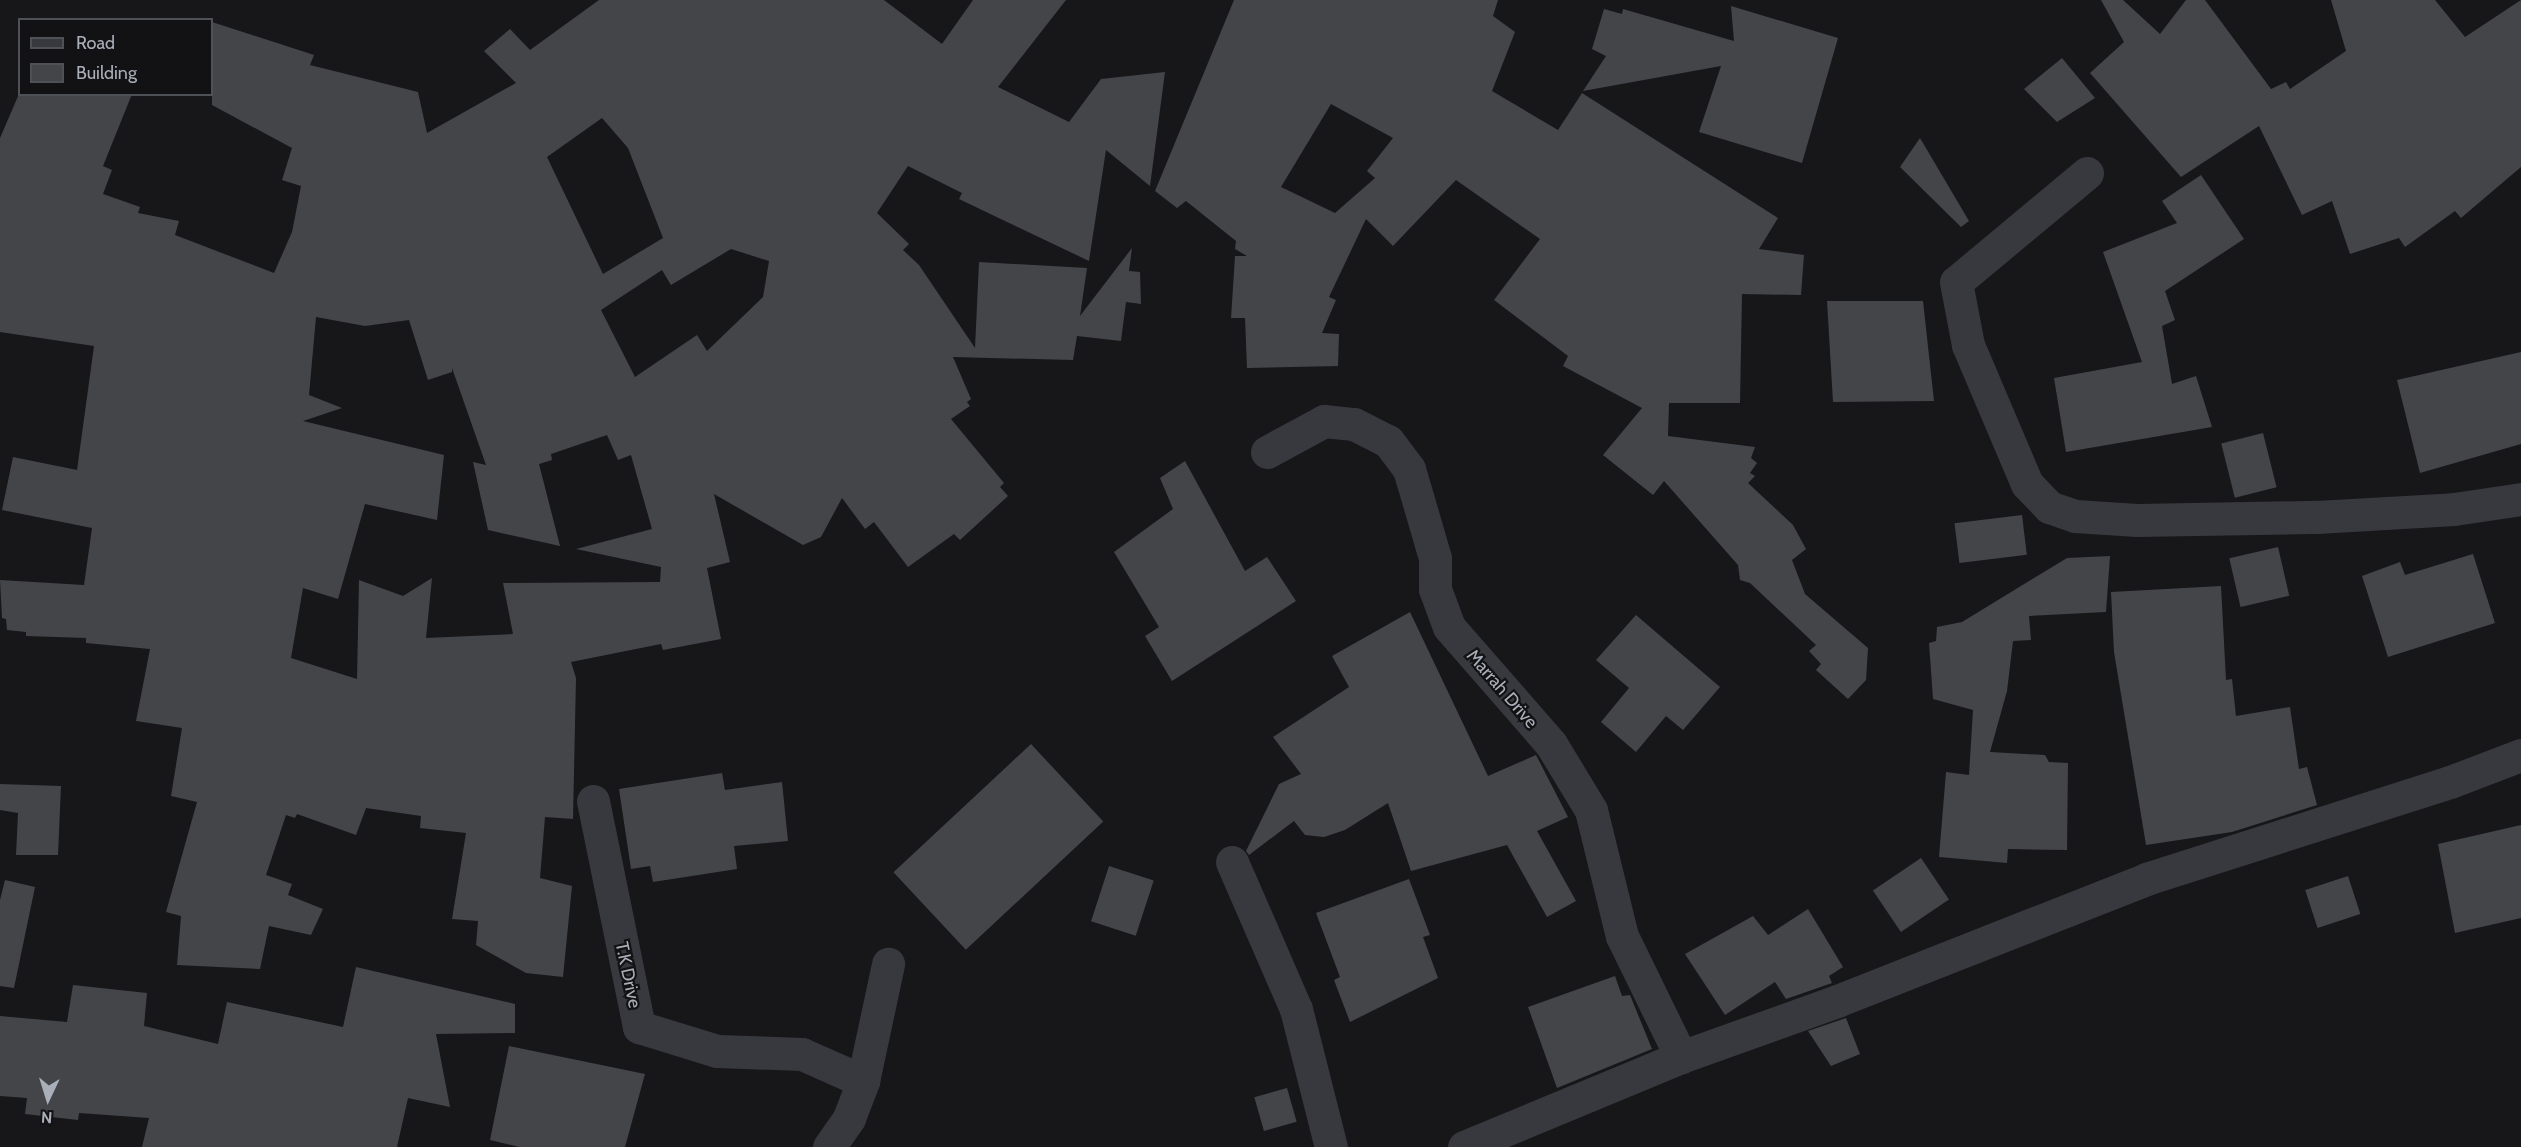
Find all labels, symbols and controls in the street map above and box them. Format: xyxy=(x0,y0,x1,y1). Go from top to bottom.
legend xyxy=(18,18,213,96)
text: Road xyxy=(76,32,115,54)
text: Building xyxy=(76,62,137,84)
street label: Marrah Drive xyxy=(1462,645,1542,733)
street label: T.K Drive xyxy=(610,940,646,1010)
north arrow xyxy=(18,1069,78,1129)
text: N xyxy=(40,1108,53,1127)

